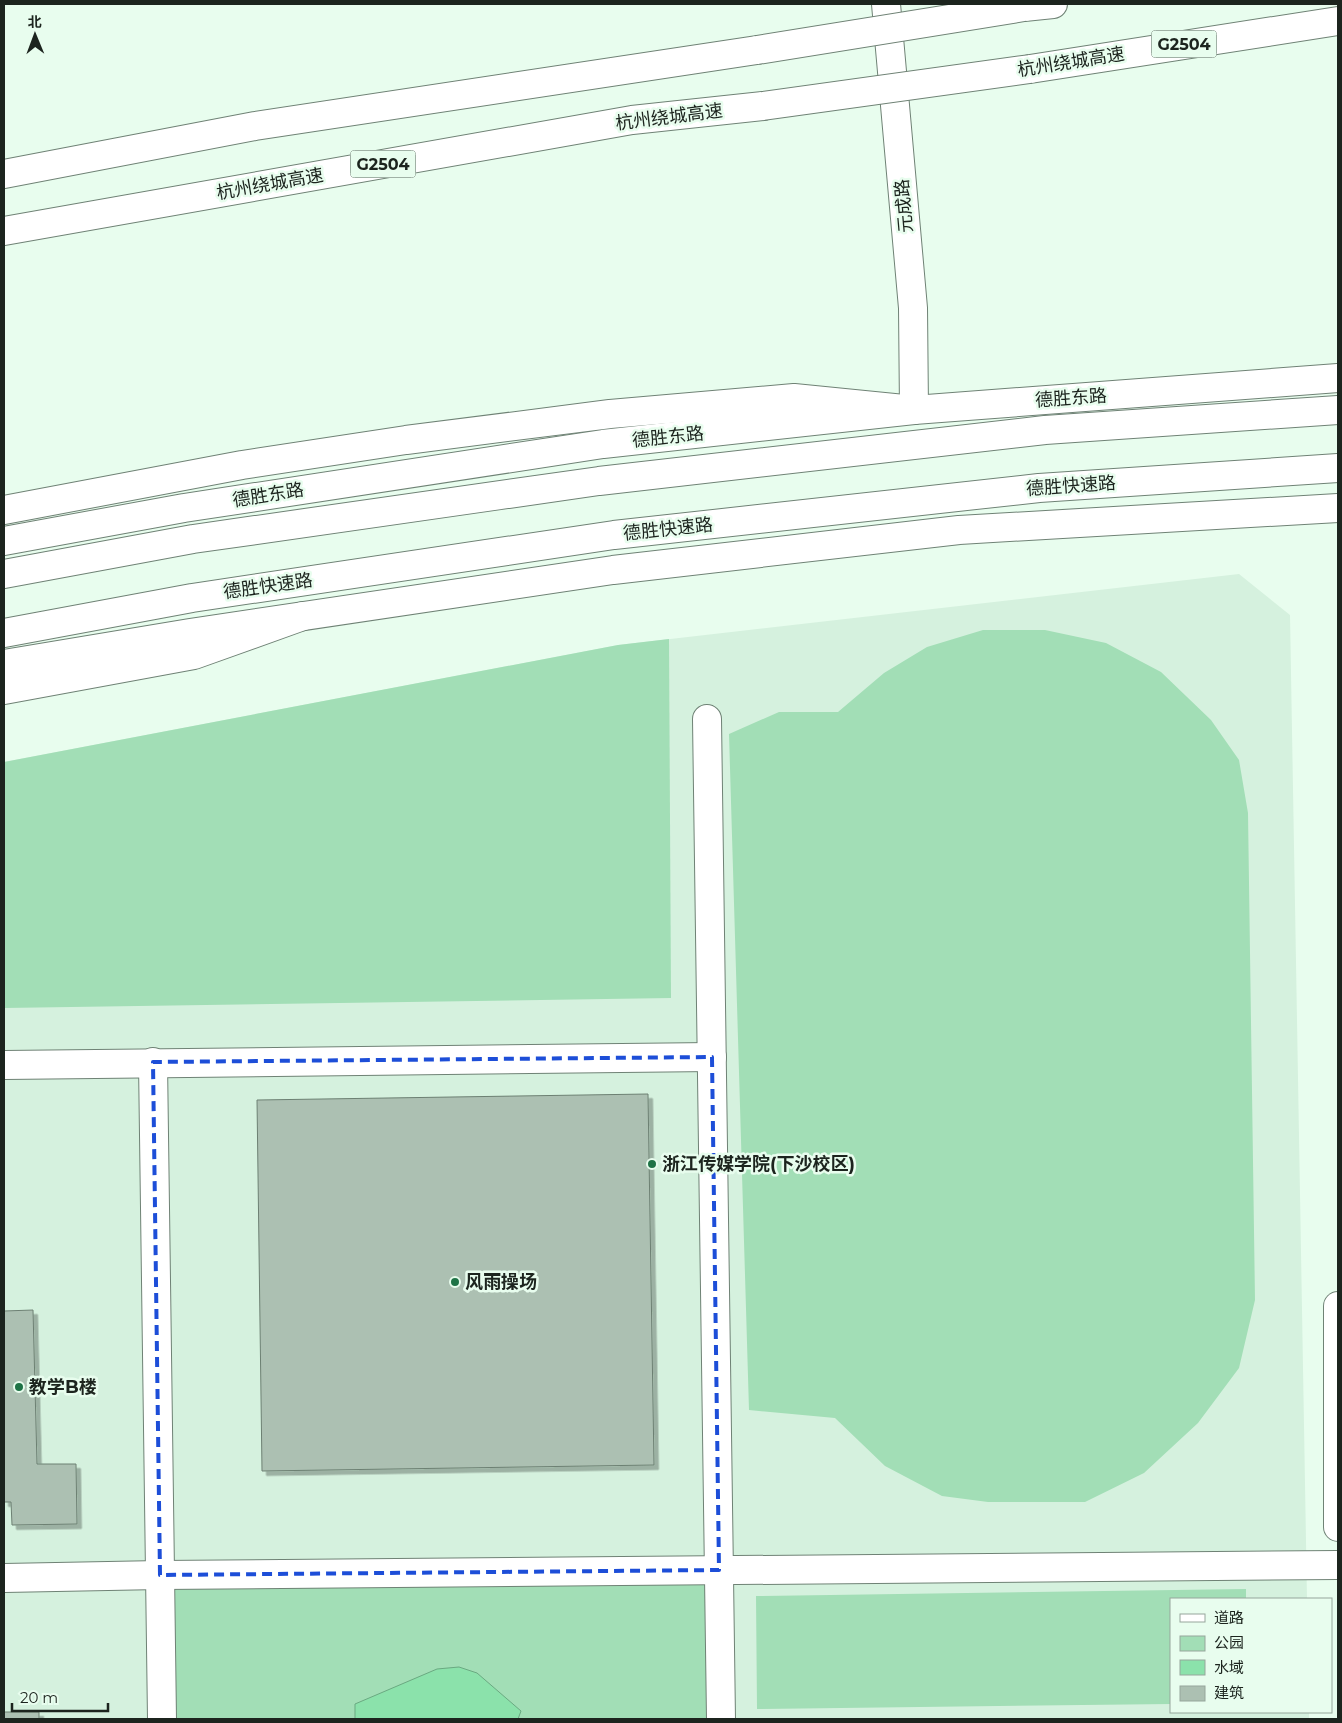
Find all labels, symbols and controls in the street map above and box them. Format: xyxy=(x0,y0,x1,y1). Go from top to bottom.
north arrow xyxy=(10,10,60,60)
text: 北 xyxy=(28,13,42,31)
road number: G2504 xyxy=(1152,31,1216,58)
street label: 杭州绕城高速 xyxy=(1016,43,1126,81)
street label: 杭州绕城高速 xyxy=(614,100,724,134)
road number: G2504 xyxy=(350,150,416,178)
street label: 杭州绕城高速 xyxy=(215,164,325,204)
street label: 元成路 xyxy=(891,178,917,234)
street label: 德胜东路 xyxy=(1034,385,1108,411)
street label: 德胜东路 xyxy=(631,422,705,452)
street label: 德胜快速路 xyxy=(1025,472,1117,500)
street label: 德胜东路 xyxy=(231,479,305,511)
street label: 德胜快速路 xyxy=(622,513,714,545)
street label: 德胜快速路 xyxy=(222,569,314,603)
place label: 浙江传媒学院(下沙校区) xyxy=(662,1153,855,1175)
marker: 浙江传媒学院(下沙校区) xyxy=(646,1158,658,1170)
place label: 风雨操场 xyxy=(465,1271,537,1293)
marker: 风雨操场 xyxy=(449,1276,461,1288)
place label: 教学B楼 xyxy=(29,1376,97,1398)
marker: 教学B楼 xyxy=(13,1381,25,1393)
legend xyxy=(1170,1598,1332,1713)
text: 道路 xyxy=(1214,1608,1244,1627)
text: 公园 xyxy=(1214,1633,1244,1652)
text: 水域 xyxy=(1214,1658,1244,1677)
scale bar xyxy=(12,1680,109,1712)
text: 建筑 xyxy=(1214,1683,1244,1702)
text: 20 m xyxy=(20,1688,58,1707)

